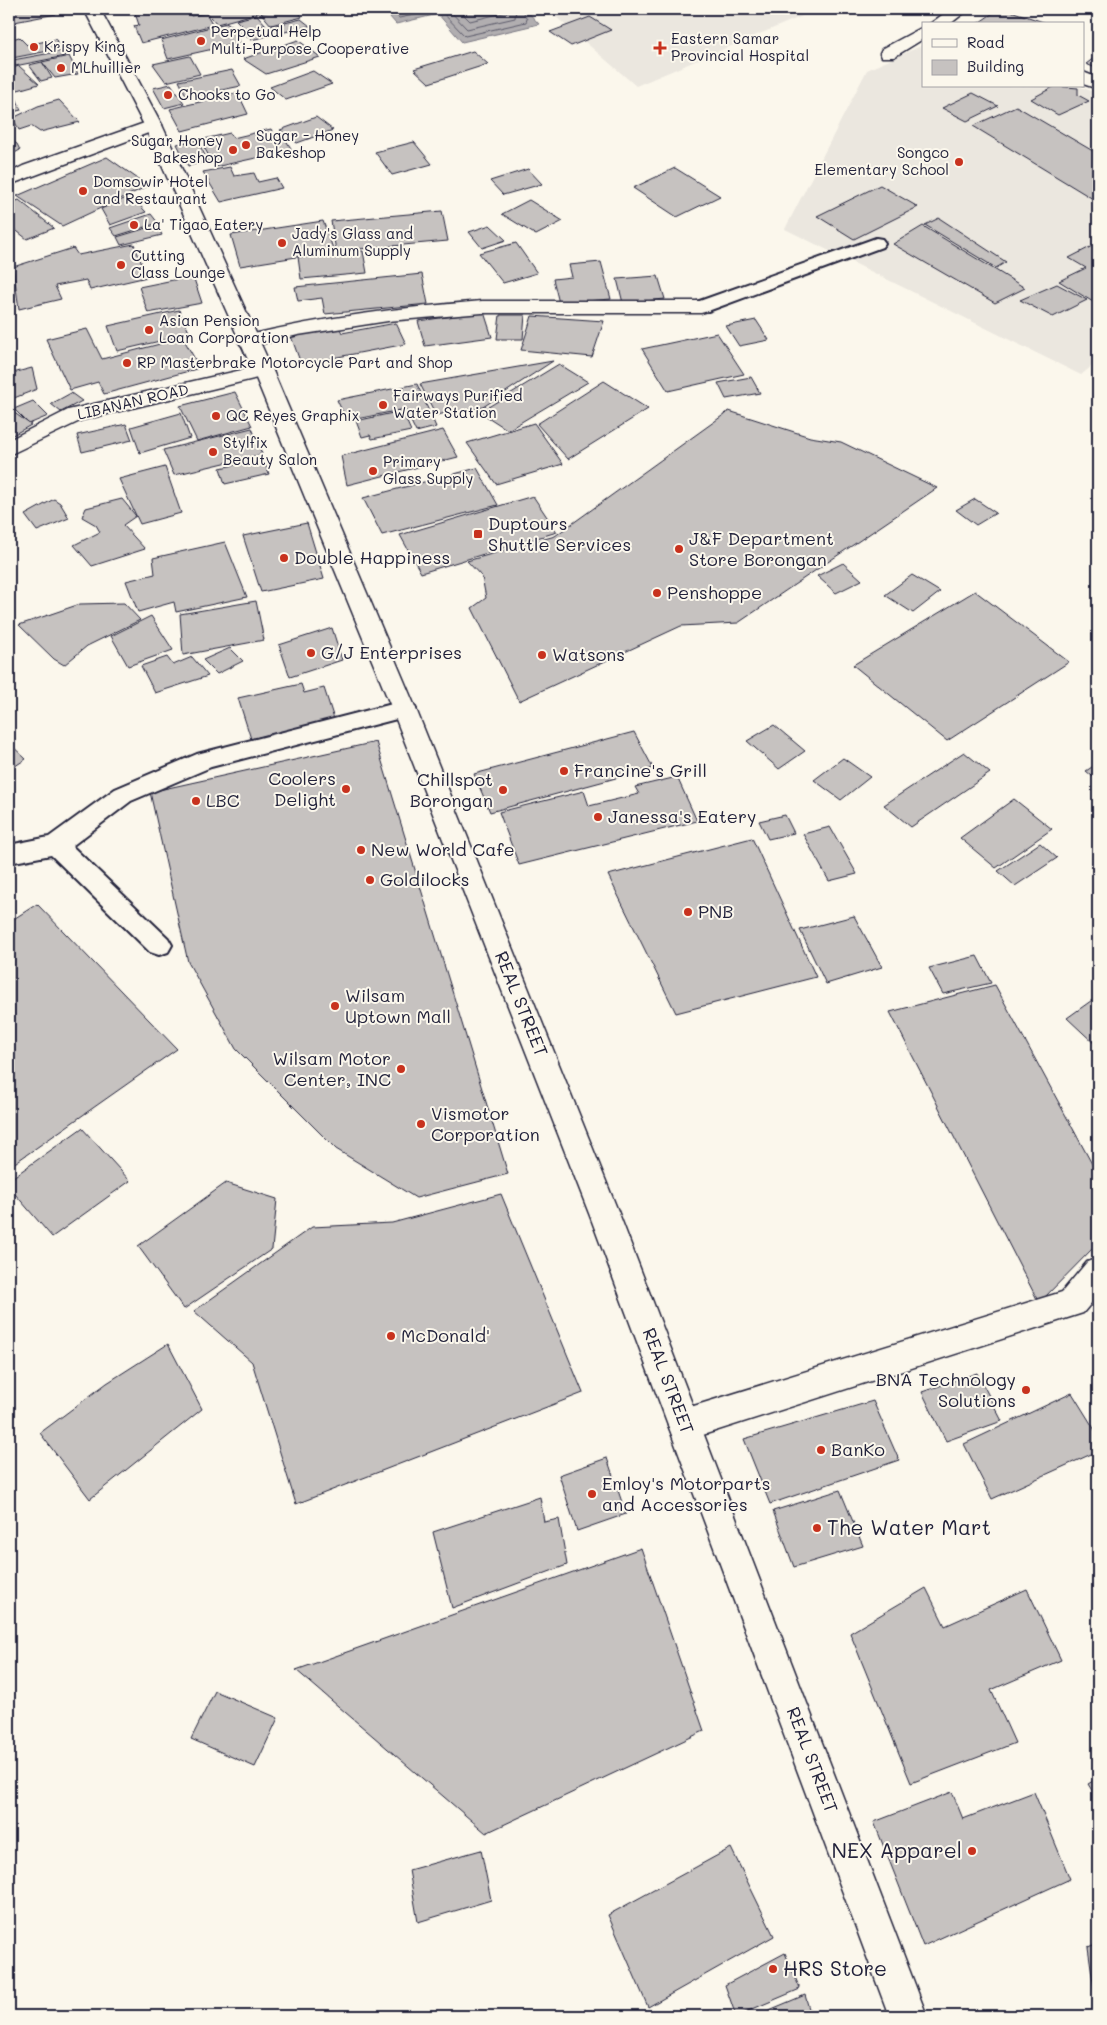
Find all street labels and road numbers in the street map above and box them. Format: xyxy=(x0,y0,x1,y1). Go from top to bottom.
street label: LIBANAN ROAD xyxy=(75,378,190,424)
street label: REAL STREET xyxy=(490,947,554,1060)
street label: REAL STREET xyxy=(638,1324,700,1437)
street label: REAL STREET xyxy=(782,1703,844,1816)

